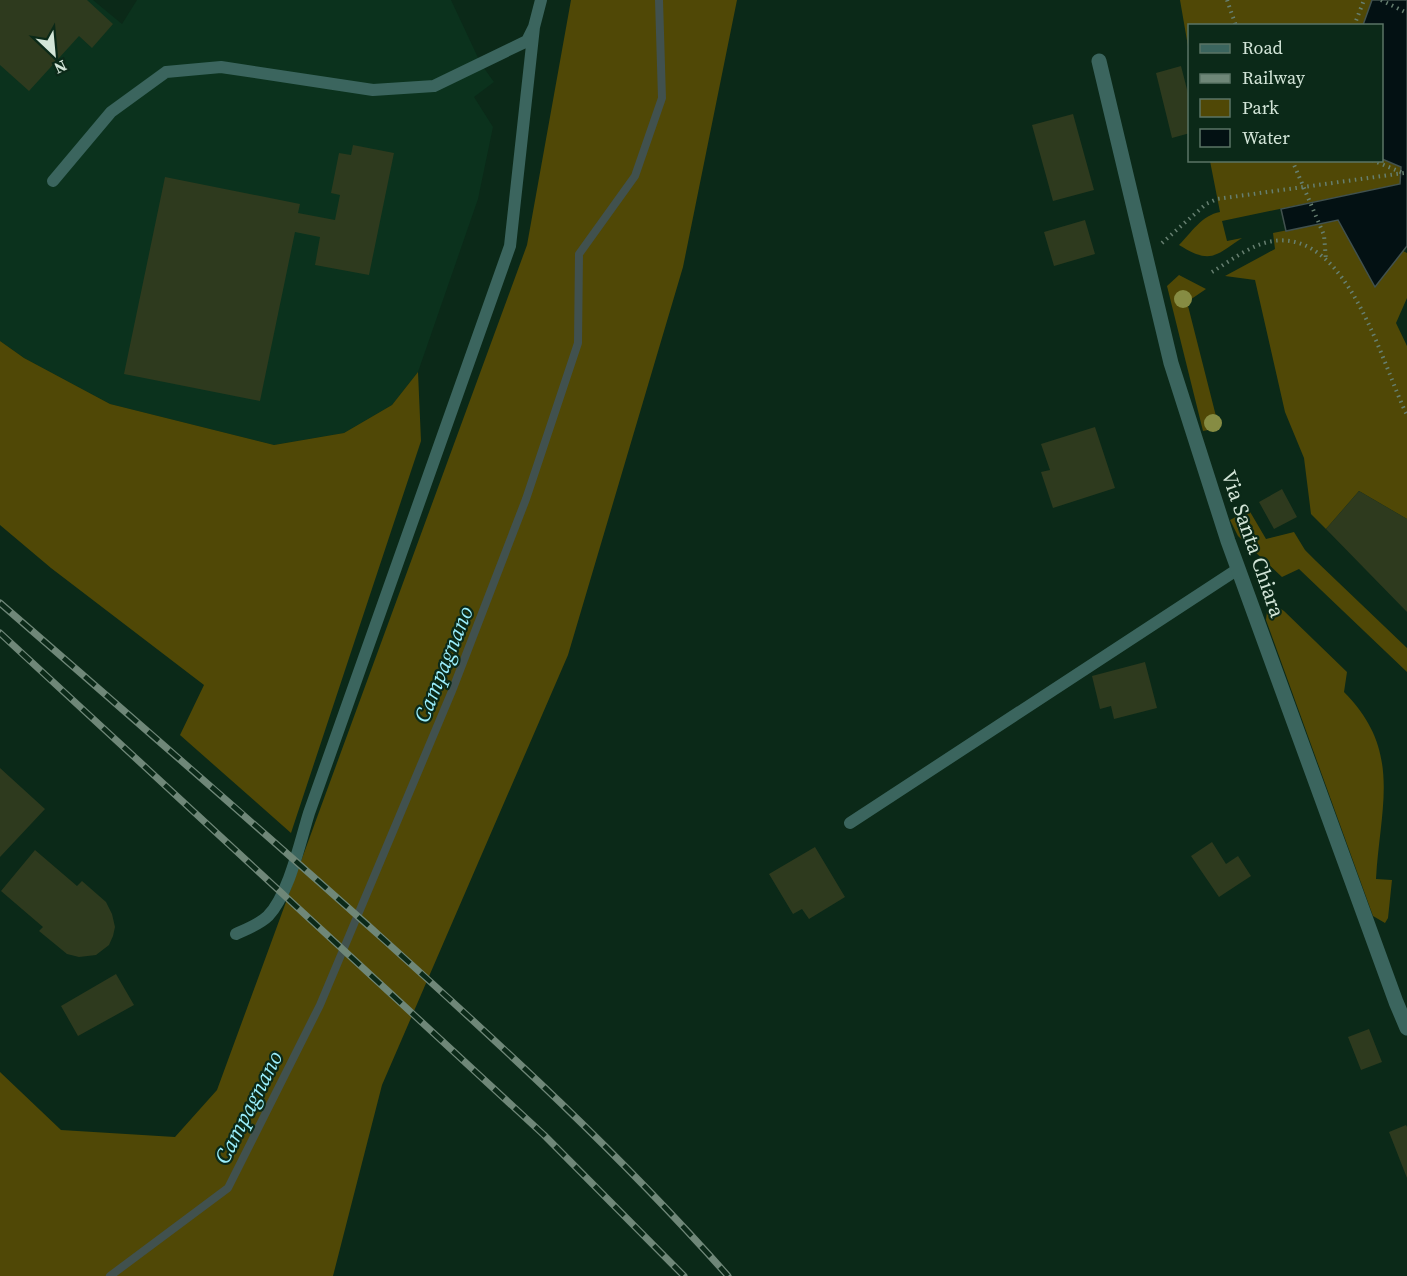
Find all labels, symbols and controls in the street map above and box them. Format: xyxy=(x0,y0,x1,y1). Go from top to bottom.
north arrow xyxy=(24,24,84,84)
legend xyxy=(1188,24,1383,162)
text: Road xyxy=(1242,35,1283,60)
text: N xyxy=(50,55,71,80)
text: Railway xyxy=(1242,65,1306,90)
text: Park xyxy=(1242,95,1279,120)
text: Water xyxy=(1242,125,1290,150)
street label: Via Santa Chiara xyxy=(1215,466,1292,622)
water label: Campagnano xyxy=(406,601,480,727)
water label: Campagnano xyxy=(207,1045,289,1169)

